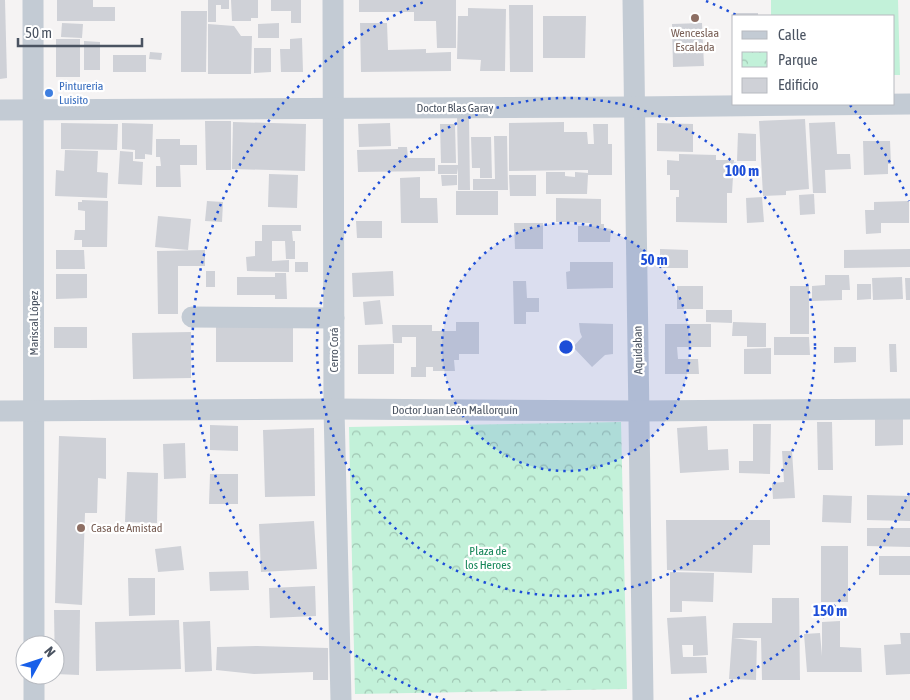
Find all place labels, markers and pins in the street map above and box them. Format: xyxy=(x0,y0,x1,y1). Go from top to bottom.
marker: Wenceslaa Escalada xyxy=(689,12,701,24)
place label: Wenceslaa Escalada xyxy=(671,26,719,54)
place label: Pintureria Luisito xyxy=(59,79,103,107)
marker: Pintureria Luisito xyxy=(43,87,55,99)
centre of rings xyxy=(557,338,575,356)
place label: Casa de Amistad xyxy=(91,521,162,535)
marker: Casa de Amistad xyxy=(75,522,87,534)

